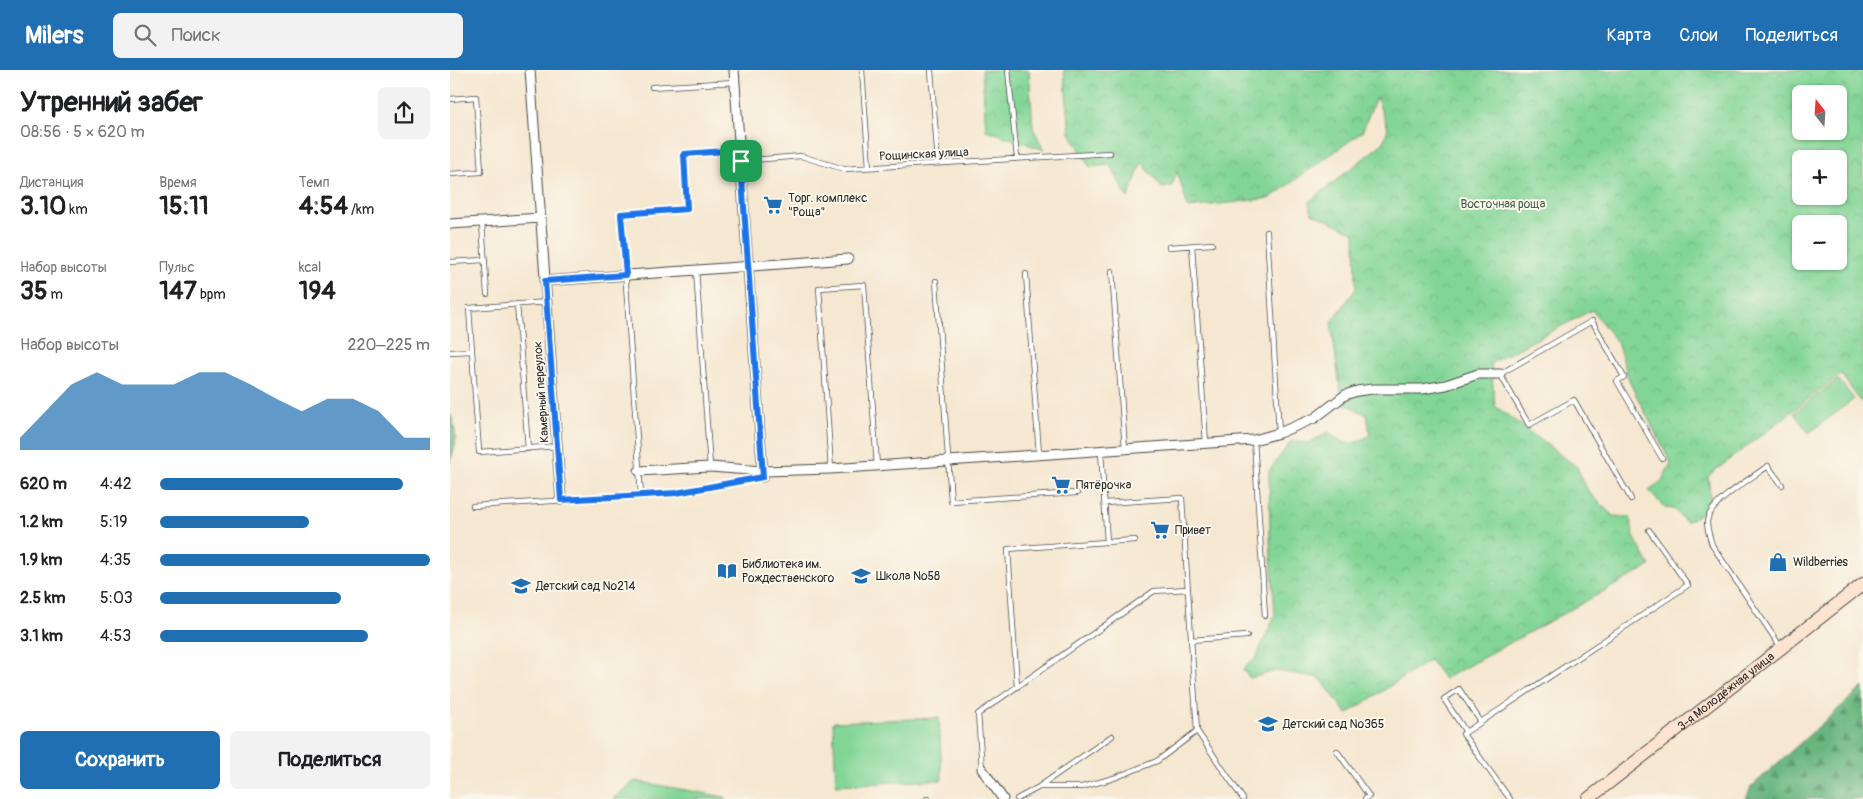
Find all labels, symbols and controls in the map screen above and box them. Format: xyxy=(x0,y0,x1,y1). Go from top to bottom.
search box xyxy=(113,13,463,58)
text: Milers xyxy=(25,21,83,50)
icon: search xyxy=(131,21,159,49)
text: Поиск xyxy=(171,23,221,47)
text: Карта xyxy=(1607,24,1651,47)
text: Слои xyxy=(1679,24,1717,47)
text: Поделиться xyxy=(1745,24,1838,47)
text: Утренний забег xyxy=(20,85,203,120)
north arrow xyxy=(1792,85,1848,140)
map controls xyxy=(1792,85,1847,270)
button: share xyxy=(378,87,430,139)
text: 08:56 · 5 × 620 m xyxy=(20,122,145,142)
pin xyxy=(720,140,762,182)
street label: Рощинская улица xyxy=(879,145,969,164)
icon: arrive xyxy=(727,147,755,175)
button: + xyxy=(1792,150,1847,205)
text: Дистанция xyxy=(20,174,84,191)
text: Время xyxy=(159,174,197,191)
text: Темп xyxy=(299,174,330,191)
text: 3.10 xyxy=(20,191,66,222)
text: 15:11 xyxy=(159,191,209,222)
text: 4:54 xyxy=(299,191,348,222)
place label: Торг. комплекс "Роща" xyxy=(788,191,867,220)
supermarket icon: Торг. комплекс "Роща" xyxy=(762,194,784,216)
park label: Восточная роща xyxy=(1461,197,1546,212)
text: km xyxy=(66,201,88,218)
text: /km xyxy=(348,201,374,218)
button: − xyxy=(1792,215,1847,270)
text: Набор высоты xyxy=(20,259,107,276)
text: Пульс xyxy=(159,259,195,276)
text: kcal xyxy=(299,259,321,276)
text: 35 xyxy=(20,276,48,307)
text: 147 xyxy=(159,276,197,307)
text: 194 xyxy=(299,276,336,307)
text: m xyxy=(48,286,63,303)
text: bpm xyxy=(197,286,226,303)
text: Набор высоты xyxy=(20,335,119,355)
text: 220–225 m xyxy=(348,335,430,355)
street label: Камерный переулок xyxy=(530,341,553,443)
text: 620 m xyxy=(20,474,67,494)
text: 4:42 xyxy=(100,474,132,494)
supermarket icon: Пятёрочка xyxy=(1050,474,1072,496)
place label: Пятёрочка xyxy=(1076,478,1132,493)
text: 1.2 km xyxy=(20,512,63,532)
text: 5:19 xyxy=(100,512,127,532)
supermarket icon: Привет xyxy=(1149,519,1171,541)
place label: Привет xyxy=(1175,523,1211,538)
text: 1.9 km xyxy=(20,550,62,570)
text: 4:35 xyxy=(100,550,131,570)
shop icon: Wildberries xyxy=(1767,551,1789,573)
place label: Wildberries xyxy=(1793,555,1849,570)
place label: Библиотека им. Рождественского xyxy=(742,557,835,586)
library icon: Библиотека им. Рождественского xyxy=(716,560,738,582)
school or university icon: Школа №58 xyxy=(850,565,872,587)
place label: Школа №58 xyxy=(876,569,940,584)
school or university icon: Детский сад №214 xyxy=(510,575,532,597)
place label: Детский сад №214 xyxy=(535,579,636,594)
text: 2.5 km xyxy=(20,588,65,608)
text: 5:03 xyxy=(100,588,133,608)
text: 3.1 km xyxy=(20,626,63,646)
text: 4:53 xyxy=(100,626,131,646)
street label: 3-я Молодёжная улица xyxy=(1675,649,1778,734)
school or university icon: Детский сад №365 xyxy=(1257,713,1279,735)
place label: Детский сад №365 xyxy=(1282,717,1384,732)
button: Сохранить xyxy=(20,731,220,789)
button: Поделиться xyxy=(230,731,430,789)

